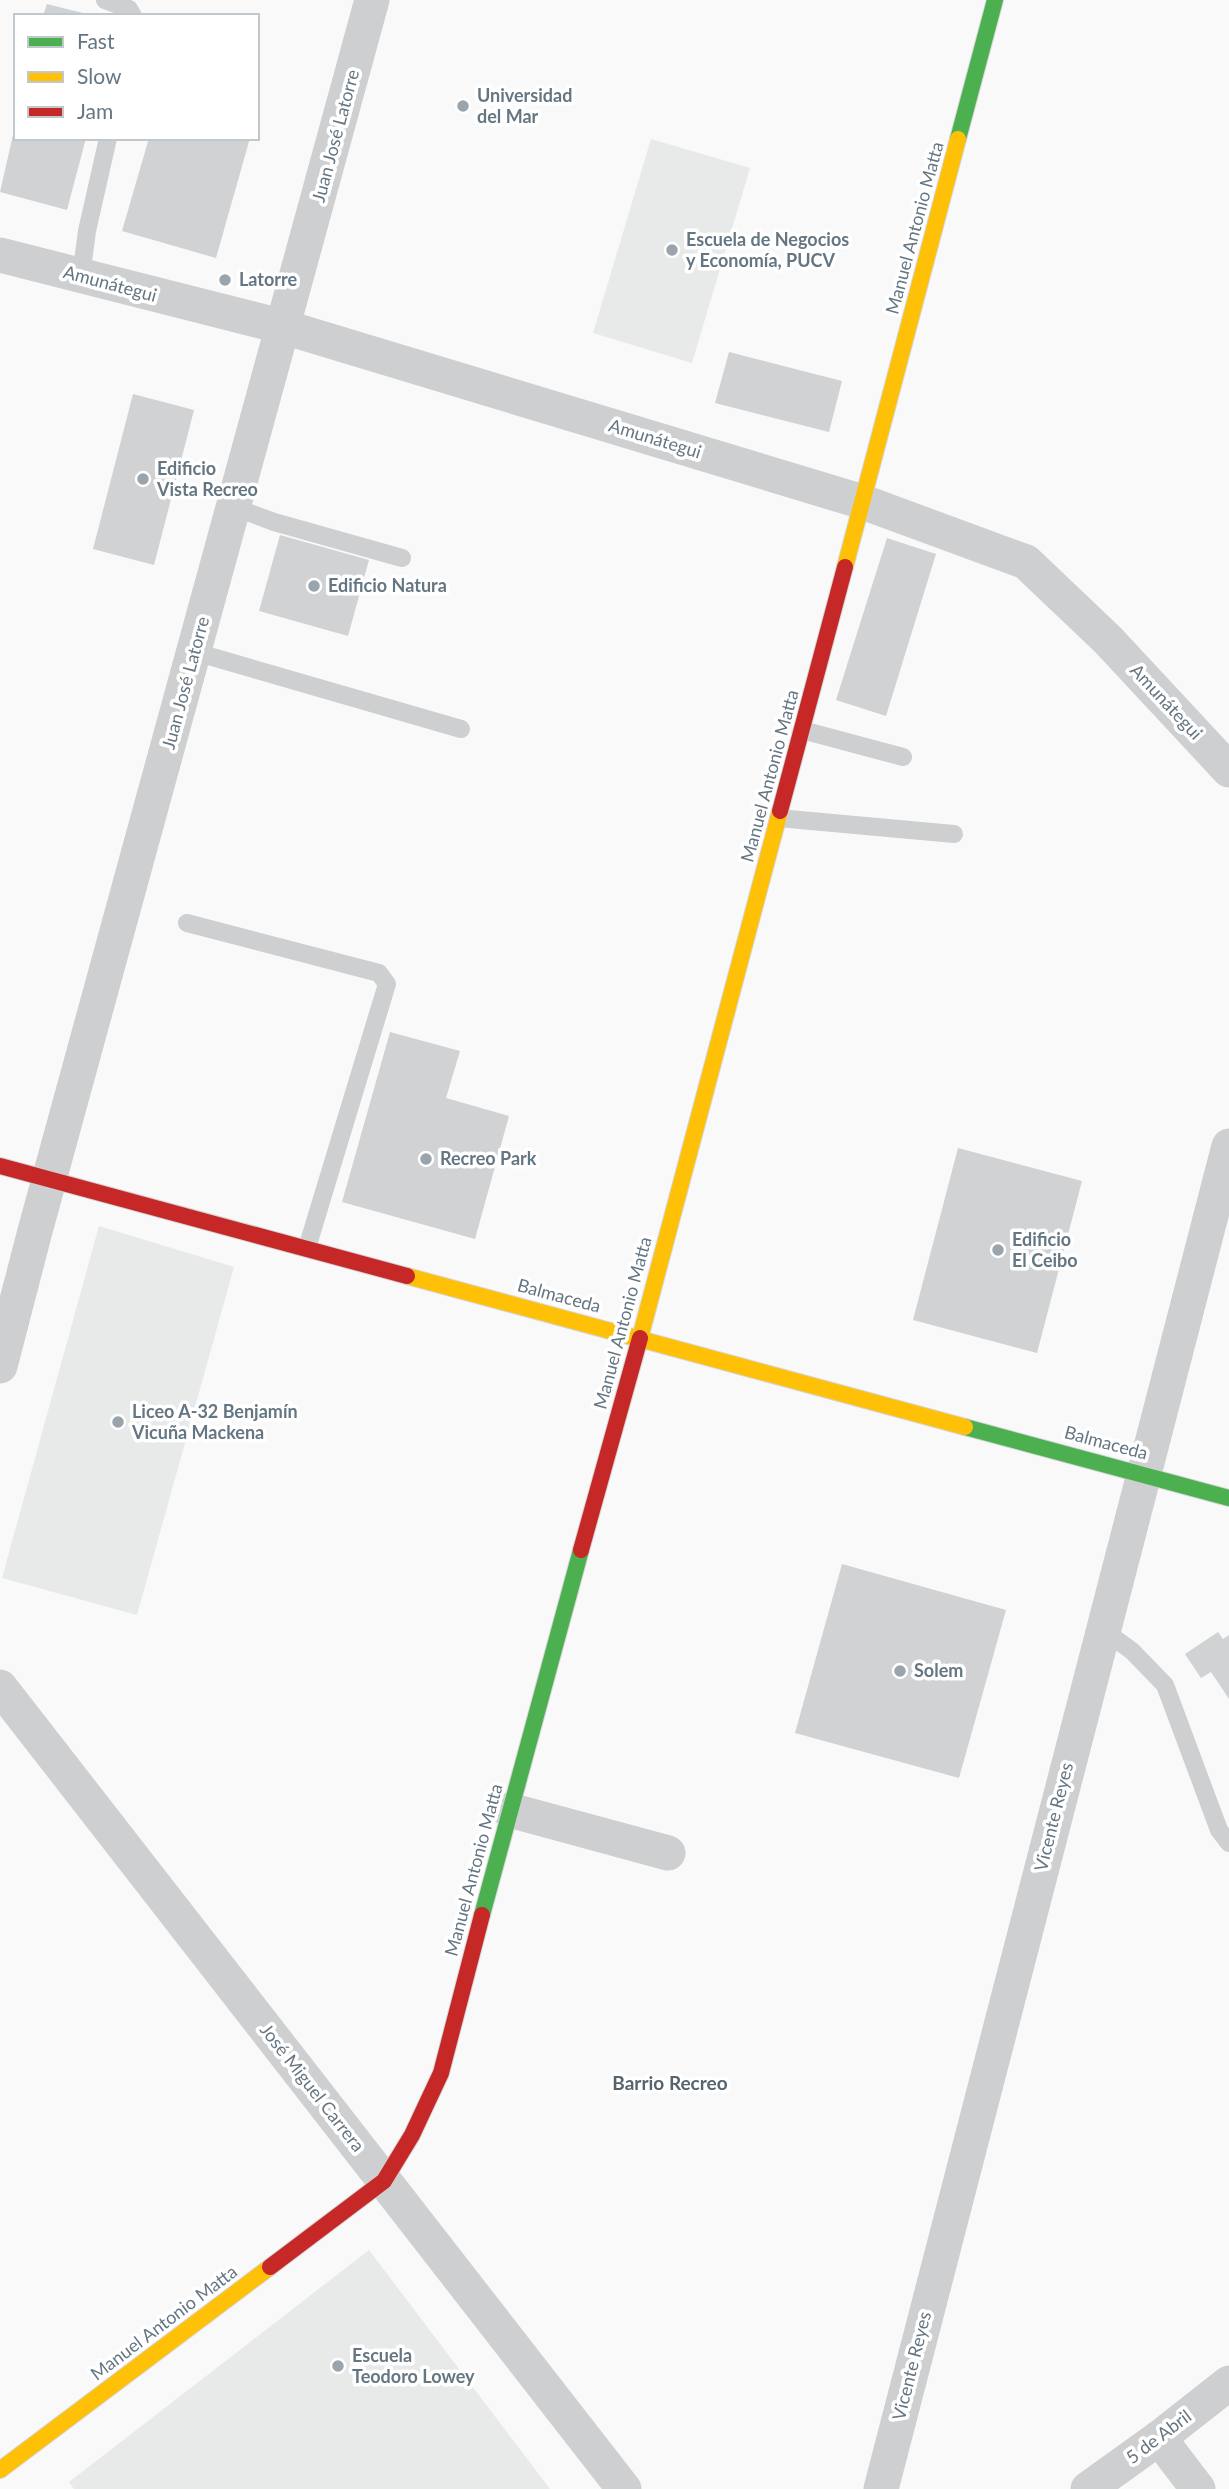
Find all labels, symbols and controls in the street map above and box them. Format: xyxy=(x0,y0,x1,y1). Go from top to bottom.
legend xyxy=(14,14,259,140)
text: Fast xyxy=(77,28,115,53)
text: Slow xyxy=(77,63,122,88)
street label: Juan José Latorre xyxy=(307,67,363,205)
place label: Universidad del Mar xyxy=(477,84,572,127)
text: Jam xyxy=(77,98,113,123)
marker: Universidad del Mar xyxy=(455,98,471,114)
street label: Manuel Antonio Matta xyxy=(880,139,948,316)
place label: Escuela de Negocios y Economía, PUCV xyxy=(686,228,849,271)
marker: Escuela de Negocios y Economía, PUCV xyxy=(664,242,680,258)
street label: Amunátegui xyxy=(61,260,159,306)
place label: Latorre xyxy=(239,268,297,290)
marker: Latorre xyxy=(217,272,233,288)
street label: Amunátegui xyxy=(606,414,704,463)
place label: Edificio Vista Recreo xyxy=(156,457,258,500)
marker: Edificio Vista Recreo xyxy=(135,471,151,487)
place label: Edificio Natura xyxy=(328,574,447,596)
marker: Edificio Natura xyxy=(306,578,322,594)
street label: Juan José Latorre xyxy=(157,614,213,752)
street label: Amunátegui xyxy=(1126,659,1207,744)
street label: Manuel Antonio Matta xyxy=(735,687,803,864)
place label: Recreo Park xyxy=(440,1147,537,1169)
marker: Recreo Park xyxy=(418,1151,434,1167)
place label: Edificio El Ceibo xyxy=(1012,1228,1078,1271)
street label: Manuel Antonio Matta xyxy=(588,1234,656,1411)
marker: Edificio El Ceibo xyxy=(990,1242,1006,1258)
street label: Balmaceda xyxy=(515,1273,603,1317)
place label: Liceo A-32 Benjamín Vicuña Mackena xyxy=(131,1400,298,1443)
marker: Liceo A-32 Benjamín Vicuña Mackena xyxy=(110,1414,126,1430)
street label: Balmaceda xyxy=(1062,1420,1150,1464)
place label: Solem xyxy=(914,1659,963,1681)
marker: Solem xyxy=(892,1663,908,1679)
street label: Vicente Reyes xyxy=(1029,1760,1077,1873)
street label: Manuel Antonio Matta xyxy=(439,1781,507,1958)
street label: José Miguel Carrera xyxy=(256,2019,370,2156)
district label: Barrio Recreo xyxy=(612,2071,728,2094)
street label: Manuel Antonio Matta xyxy=(86,2260,241,2384)
street label: Vicente Reyes xyxy=(887,2309,935,2422)
place label: Escuela Teodoro Lowey xyxy=(352,2344,475,2387)
marker: Escuela Teodoro Lowey xyxy=(330,2358,346,2374)
street label: 5 de Abril xyxy=(1121,2405,1195,2468)

